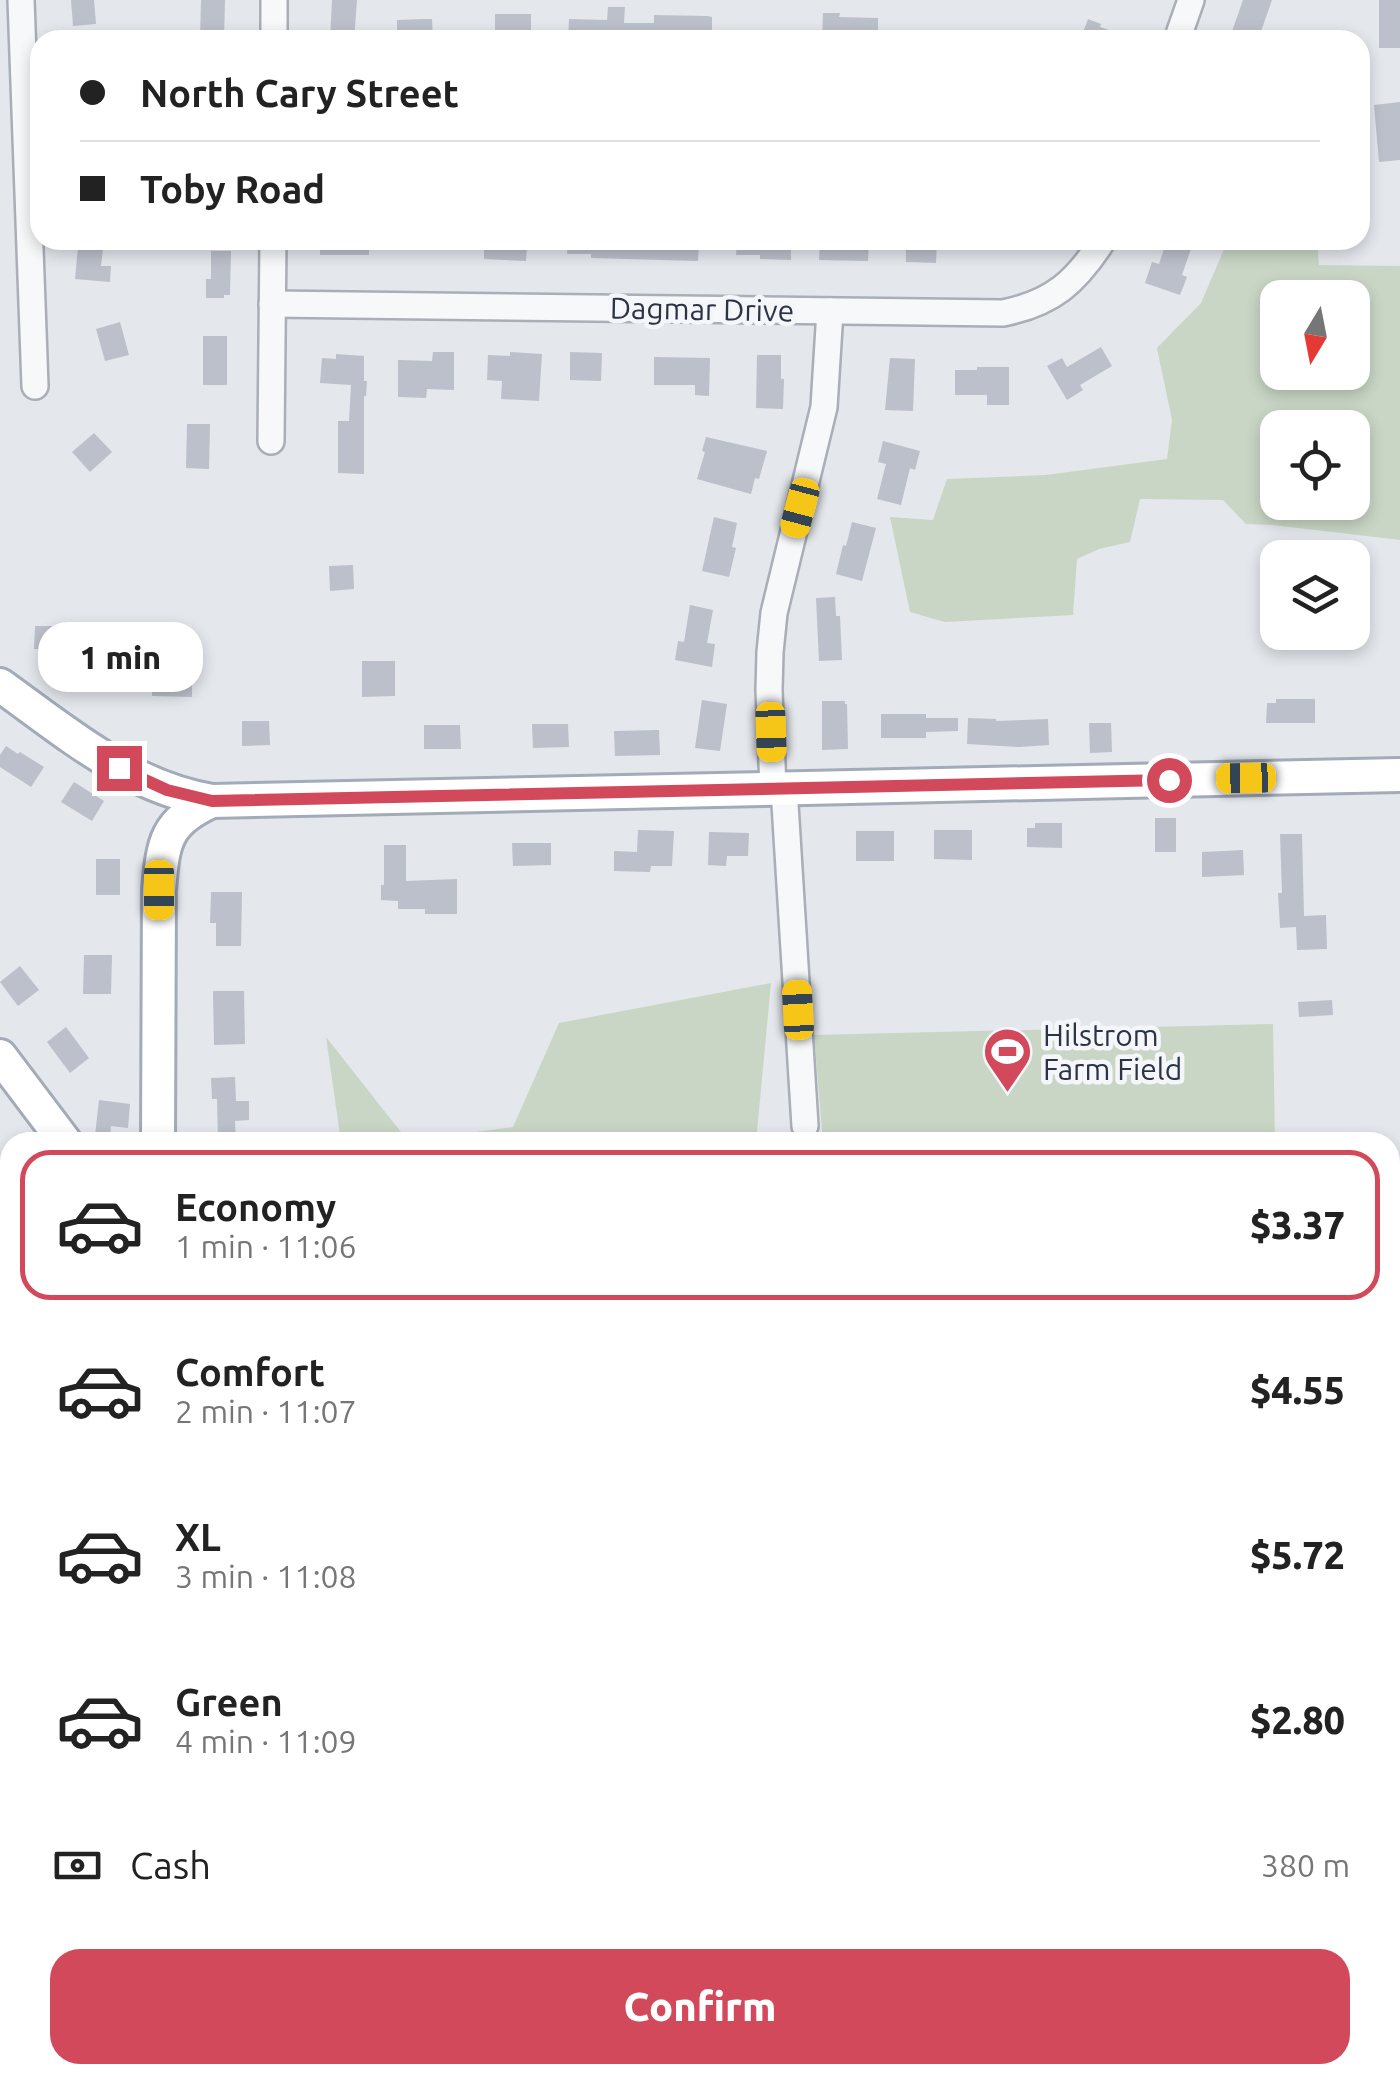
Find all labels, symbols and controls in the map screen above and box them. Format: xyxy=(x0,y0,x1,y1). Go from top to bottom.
text: North Cary Street xyxy=(140,72,459,114)
text: Toby Road xyxy=(140,168,325,210)
north arrow xyxy=(1260,280,1370,390)
map controls xyxy=(1260,280,1370,650)
street label: Dagmar Drive xyxy=(610,290,794,328)
button: locate xyxy=(1260,410,1370,520)
car xyxy=(778,475,822,541)
button: layers xyxy=(1260,540,1370,650)
callout: 1 min xyxy=(36,623,202,693)
text: 1 min xyxy=(80,639,161,675)
car xyxy=(755,701,787,763)
route end xyxy=(97,746,142,791)
route start xyxy=(1147,758,1192,803)
car xyxy=(1216,762,1276,794)
car xyxy=(144,860,174,920)
car xyxy=(781,979,815,1041)
place label: Hilstrom Farm Field xyxy=(1043,1018,1182,1086)
sports icon: Hilstrom Farm Field xyxy=(982,1026,1034,1094)
icon: car xyxy=(55,1180,145,1270)
text: Economy xyxy=(175,1186,336,1228)
text: $3.37 xyxy=(1250,1204,1345,1246)
text: 1 min · 11:06 xyxy=(175,1228,357,1264)
icon: car xyxy=(55,1345,145,1435)
text: Comfort xyxy=(175,1351,325,1393)
text: $4.55 xyxy=(1250,1369,1345,1411)
text: 2 min · 11:07 xyxy=(175,1393,357,1429)
icon: car xyxy=(55,1510,145,1600)
text: XL xyxy=(175,1516,221,1558)
text: $5.72 xyxy=(1250,1534,1345,1576)
text: 3 min · 11:08 xyxy=(175,1558,357,1594)
icon: car xyxy=(55,1675,145,1765)
text: Green xyxy=(175,1681,283,1723)
text: $2.80 xyxy=(1250,1699,1345,1741)
text: 4 min · 11:09 xyxy=(175,1723,357,1759)
icon: cash xyxy=(50,1838,105,1893)
text: Cash xyxy=(130,1844,211,1886)
text: 380 m xyxy=(1261,1847,1350,1883)
button: Confirm xyxy=(50,1949,1350,2064)

